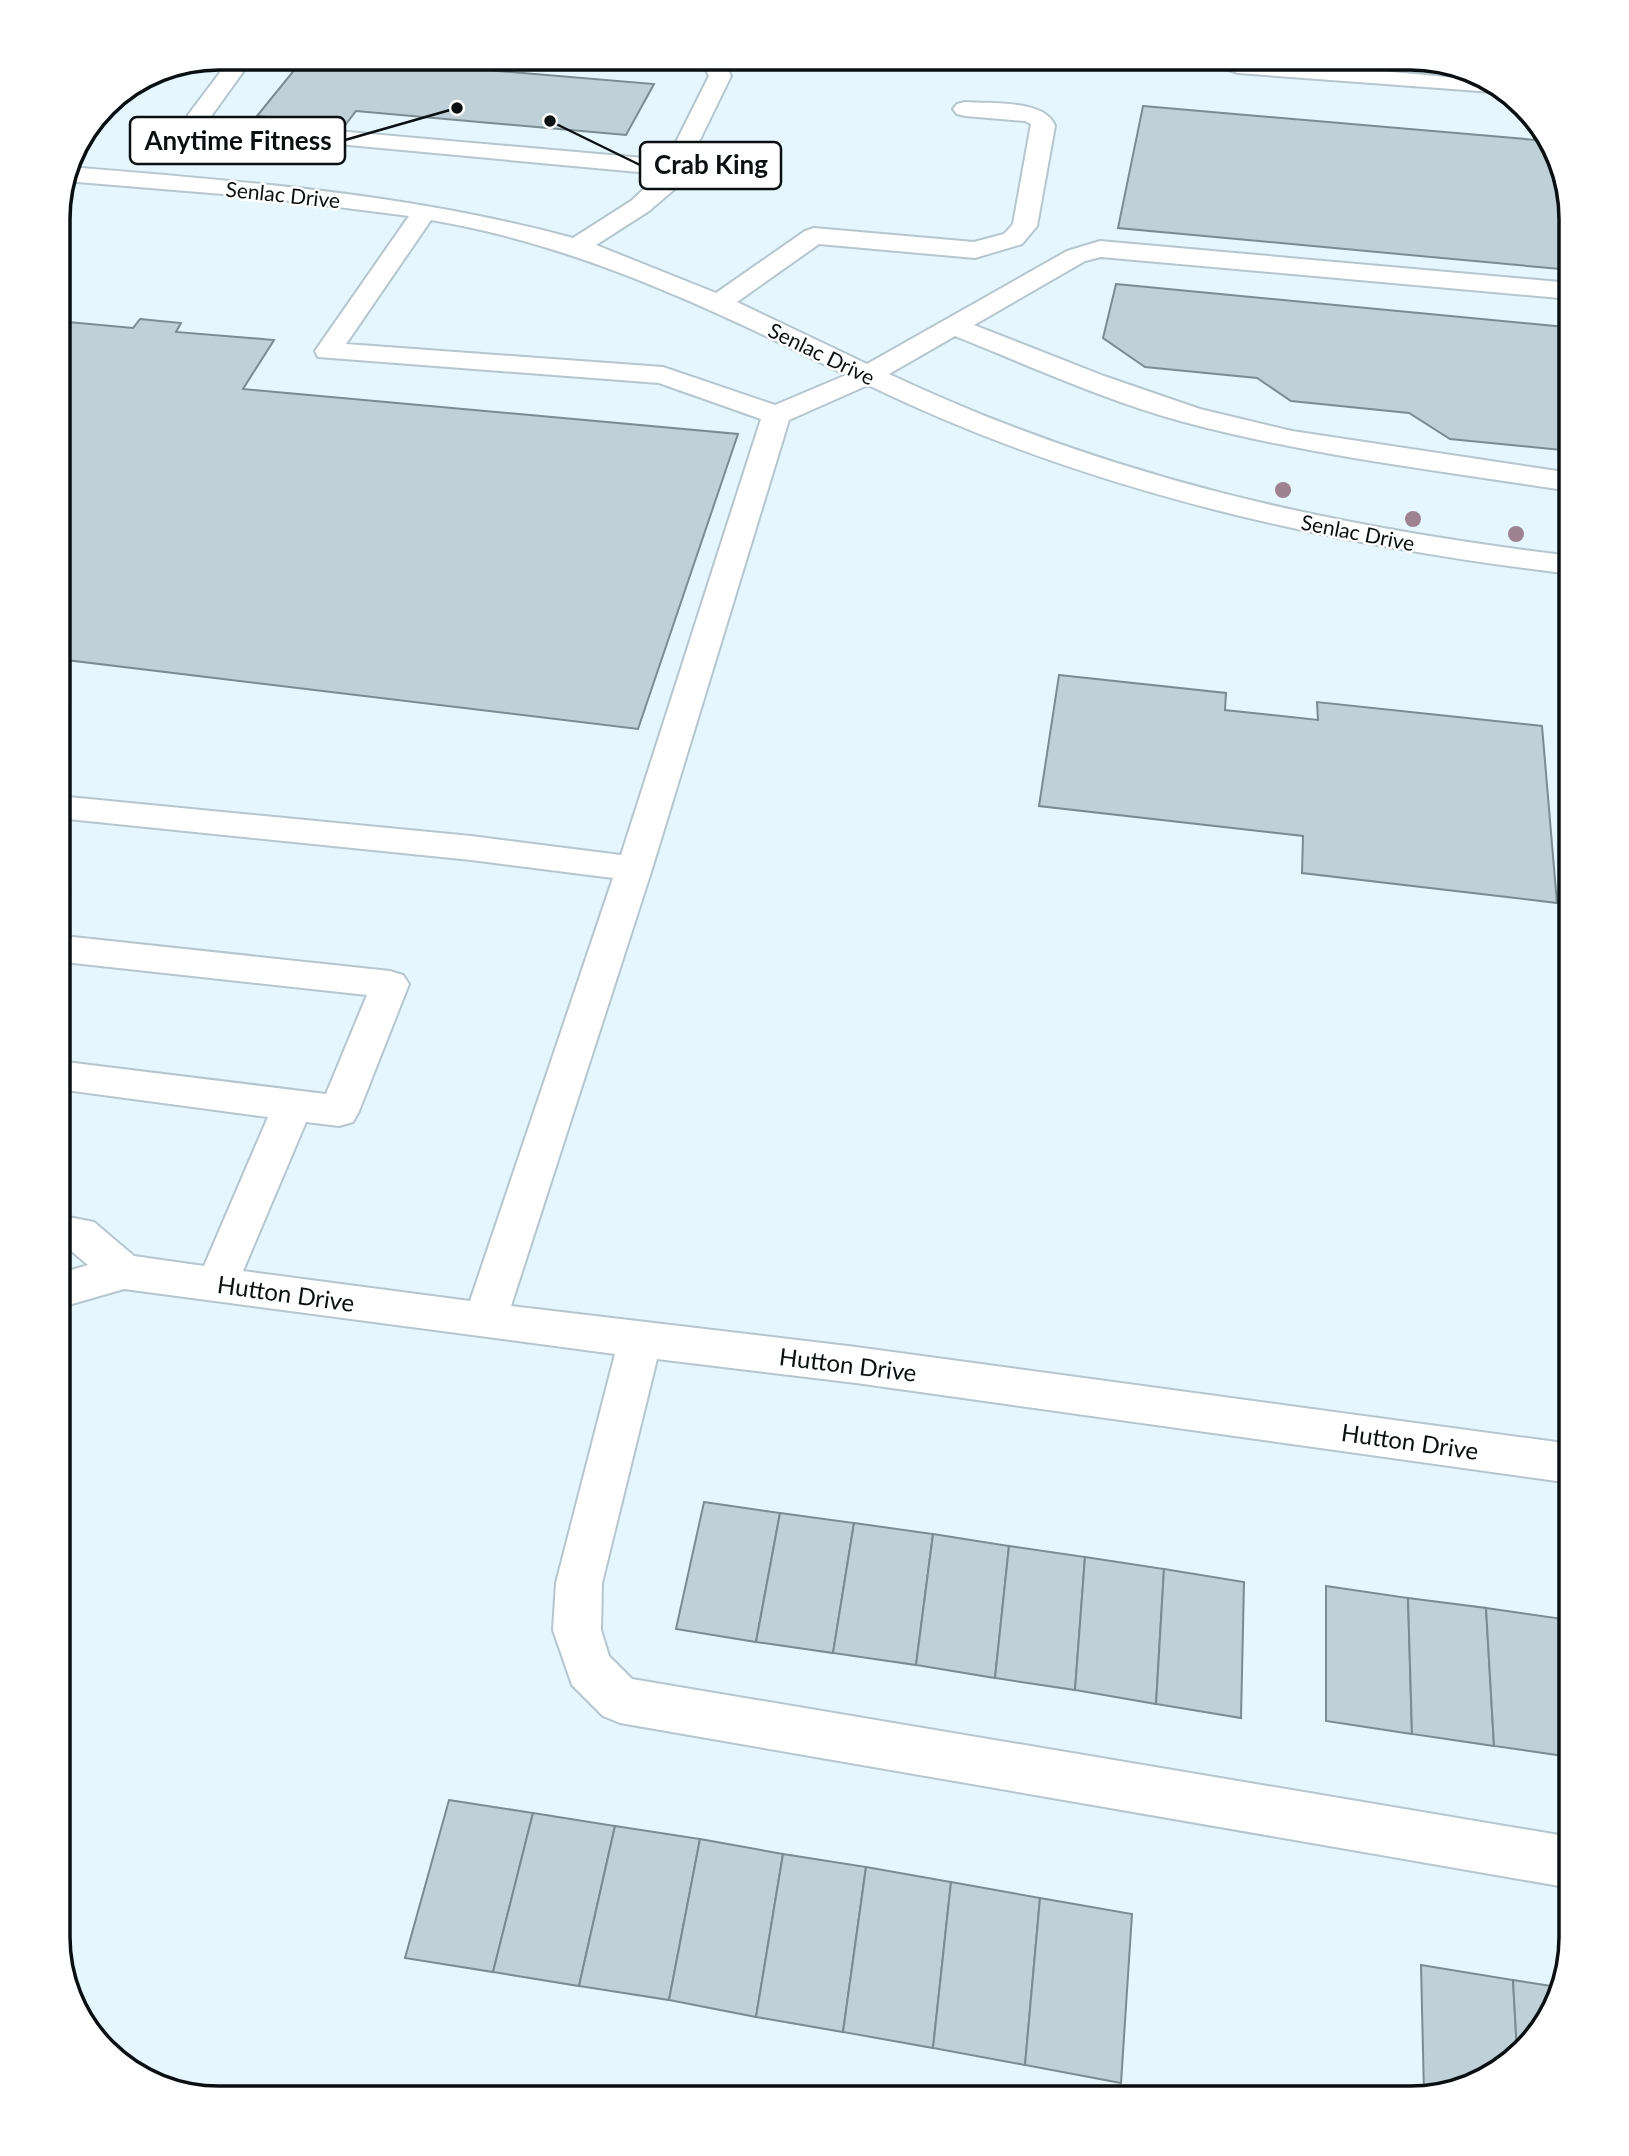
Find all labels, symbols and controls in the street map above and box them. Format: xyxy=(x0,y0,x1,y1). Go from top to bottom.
callout: Anytime Fitness xyxy=(130,117,345,164)
text: Anytime Fitness xyxy=(143,124,332,156)
callout: Crab King xyxy=(640,142,781,189)
text: Crab King xyxy=(654,148,768,180)
street label: Senlac Drive xyxy=(225,176,341,212)
street label: Senlac Drive xyxy=(765,317,879,389)
street label: Senlac Drive xyxy=(1299,509,1417,555)
street label: Hutton Drive xyxy=(216,1269,356,1317)
street label: Hutton Drive xyxy=(778,1341,918,1387)
street label: Hutton Drive xyxy=(1340,1417,1480,1465)

